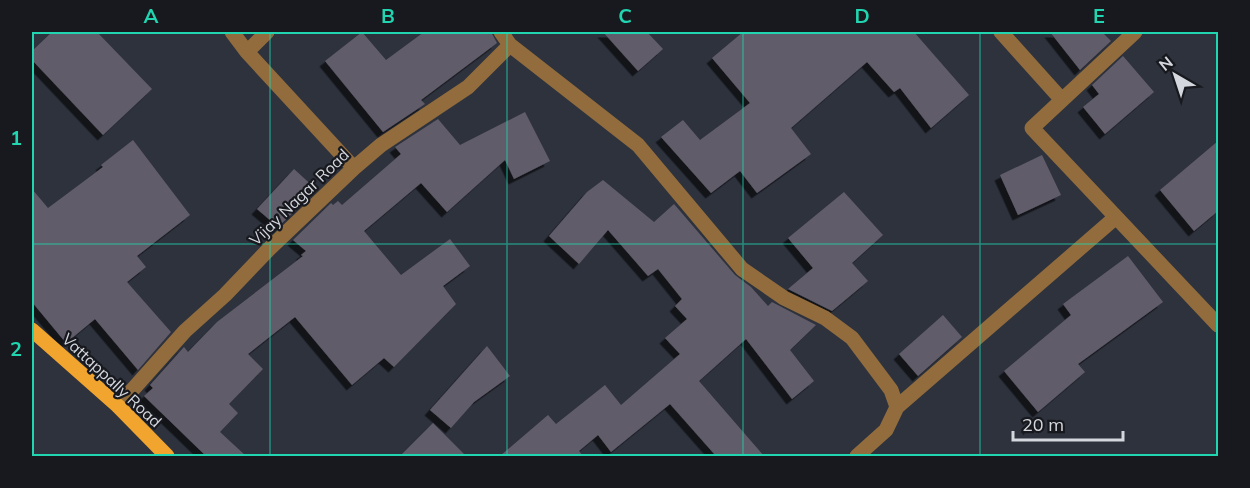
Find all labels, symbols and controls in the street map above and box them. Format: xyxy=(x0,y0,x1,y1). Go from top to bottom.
text: A xyxy=(144,3,159,28)
text: B xyxy=(381,3,395,28)
text: C xyxy=(618,3,632,28)
text: D xyxy=(854,3,870,28)
text: E xyxy=(1093,3,1105,28)
north arrow xyxy=(1145,45,1205,105)
text: N xyxy=(1155,52,1177,75)
text: 1 xyxy=(10,125,22,150)
street label: Vijay Nagar Road xyxy=(245,144,353,250)
street label: Vattappally Road xyxy=(58,329,166,431)
text: 2 xyxy=(10,336,22,361)
scale bar xyxy=(1013,404,1122,442)
text: 20 m xyxy=(1022,413,1064,436)

